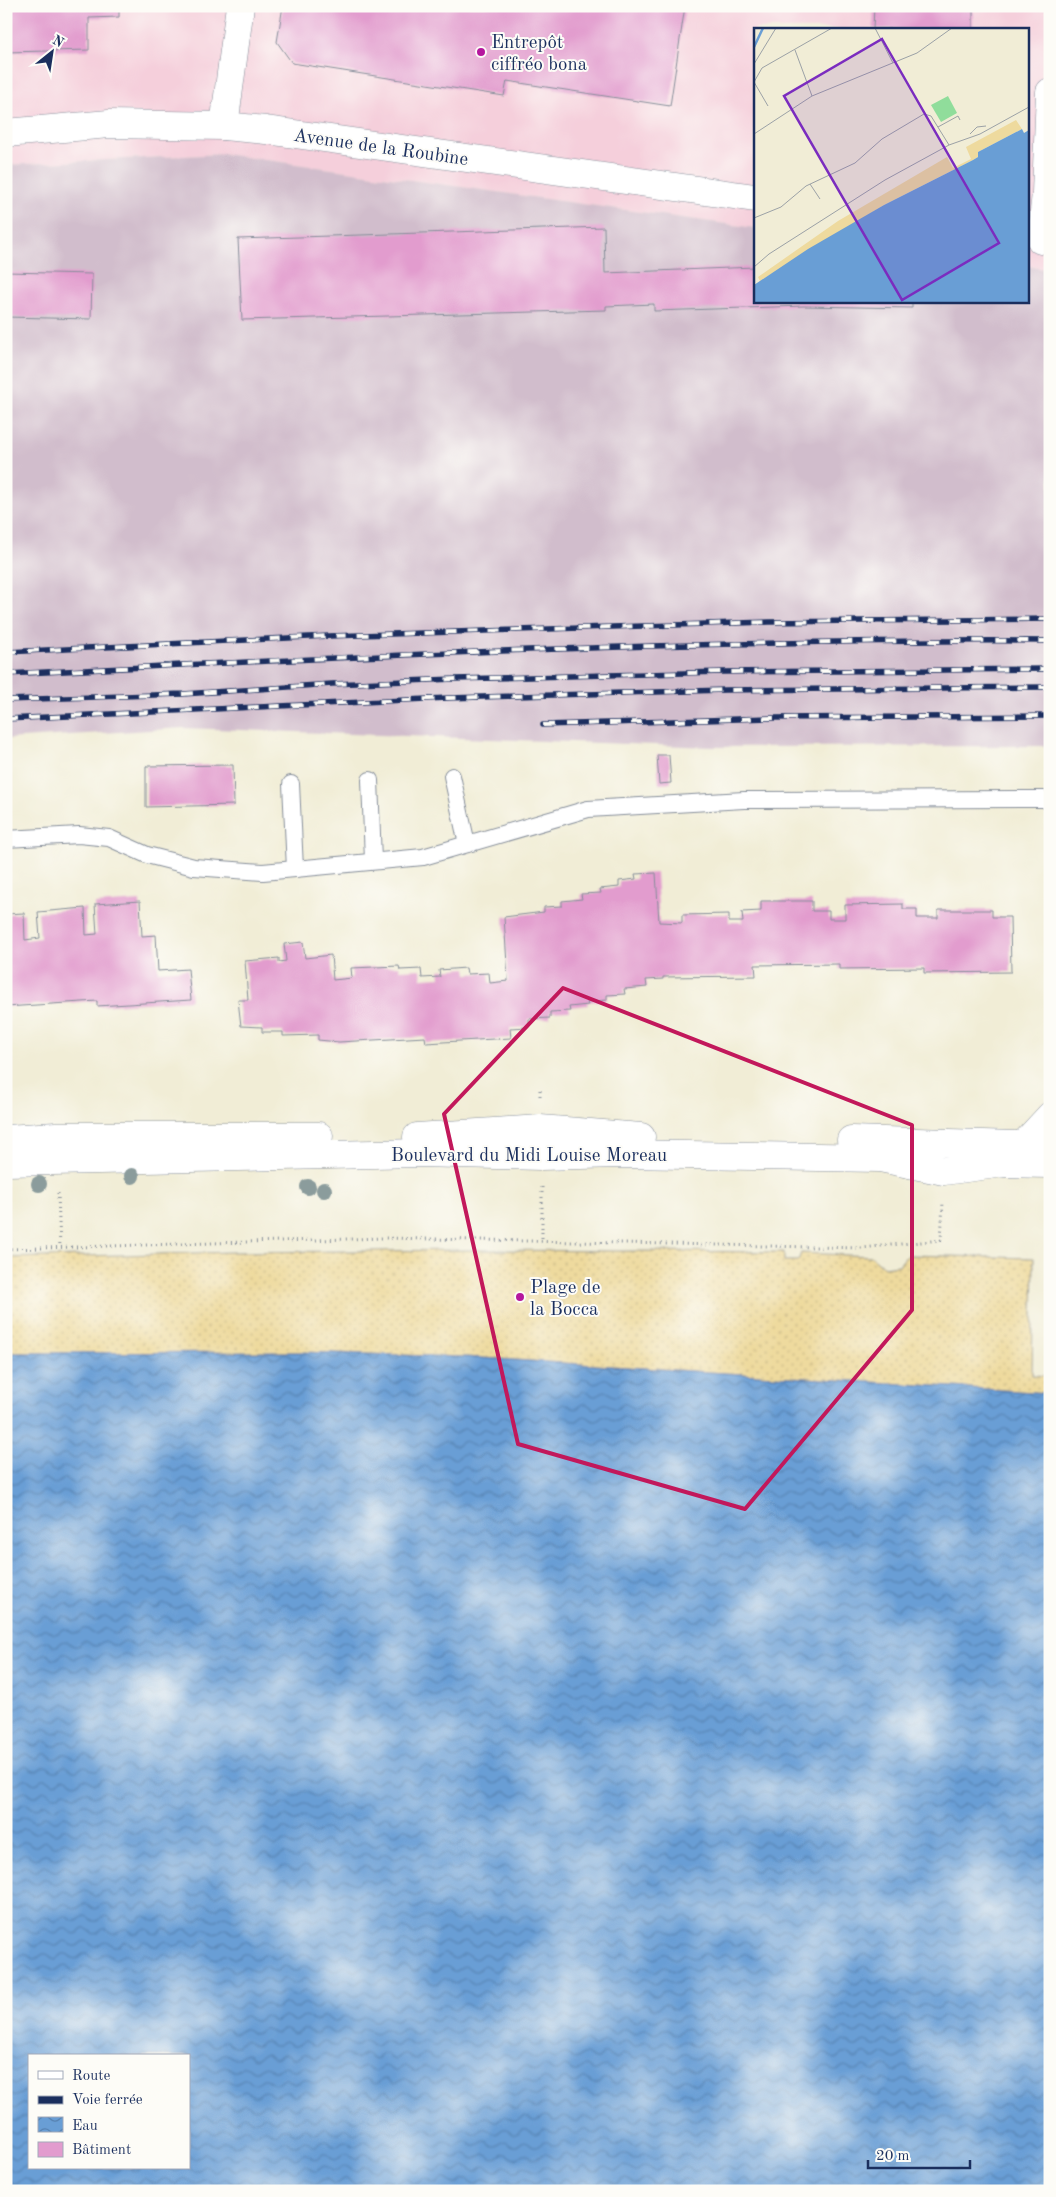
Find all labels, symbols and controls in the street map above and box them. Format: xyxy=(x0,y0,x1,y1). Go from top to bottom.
north arrow xyxy=(28,28,78,78)
inset map xyxy=(754,28,1028,302)
text: N xyxy=(50,33,66,50)
place label: Entrepôt ciffréo bona xyxy=(491,34,588,75)
marker: Entrepôt ciffréo bona xyxy=(475,46,487,58)
street label: Avenue de la Roubine xyxy=(292,127,469,170)
street label: Boulevard du Midi Louise Moreau xyxy=(391,1147,667,1166)
place label: Plage de la Bocca xyxy=(530,1279,600,1320)
marker: Plage de la Bocca xyxy=(514,1291,526,1303)
legend xyxy=(28,2054,190,2170)
text: Route xyxy=(72,2069,110,2084)
text: Voie ferrée xyxy=(72,2093,143,2108)
text: Eau xyxy=(72,2119,98,2134)
scale bar xyxy=(868,2137,971,2169)
text: Bâtiment xyxy=(72,2143,131,2158)
text: 20 m xyxy=(876,2149,910,2164)

